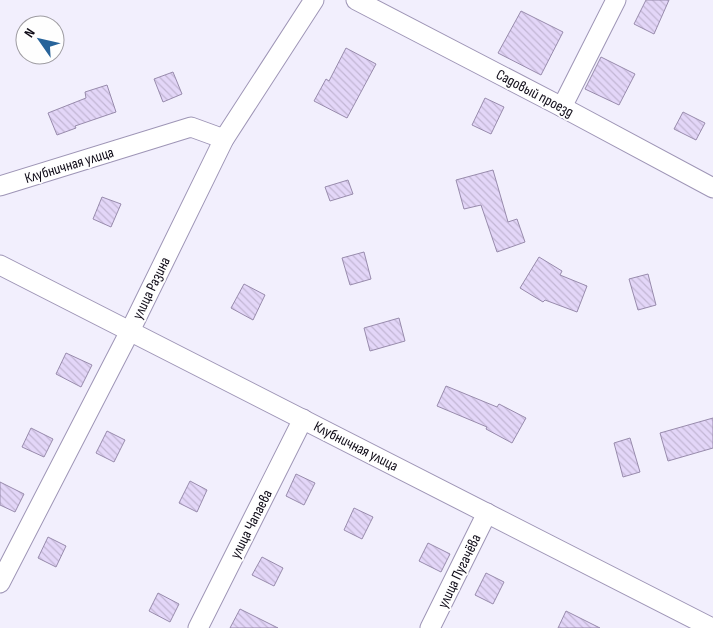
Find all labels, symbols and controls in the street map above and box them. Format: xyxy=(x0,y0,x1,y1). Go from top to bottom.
north arrow xyxy=(15,15,65,65)
text: N xyxy=(20,25,39,41)
street label: Садовый проезд xyxy=(493,65,577,122)
street label: Клубничная улица xyxy=(22,143,116,188)
street label: улица Разина xyxy=(128,254,175,323)
street label: Клубничная улица xyxy=(310,417,401,476)
street label: улица Чапаева xyxy=(226,486,277,562)
street label: улица Пугачёва xyxy=(433,531,486,611)

